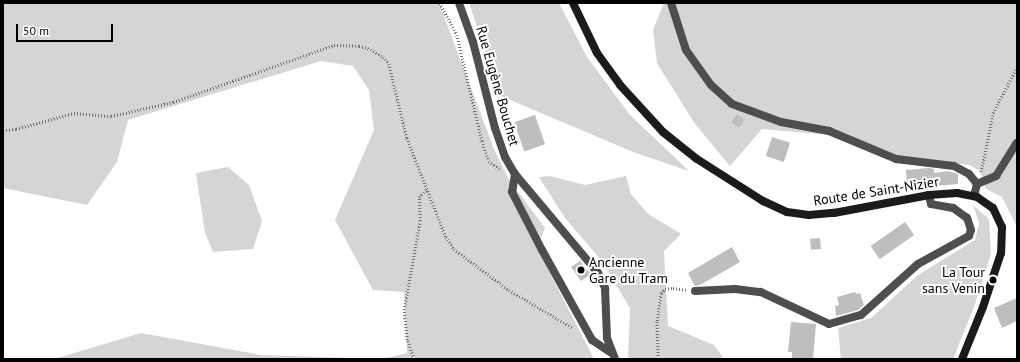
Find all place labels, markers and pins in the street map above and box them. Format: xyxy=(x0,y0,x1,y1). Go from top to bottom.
place label: Ancienne Gare du Tram xyxy=(589,254,668,286)
place label: La Tour sans Venin xyxy=(922,264,985,296)
marker: Ancienne Gare du Tram xyxy=(576,265,586,275)
marker: La Tour sans Venin xyxy=(988,275,998,285)

